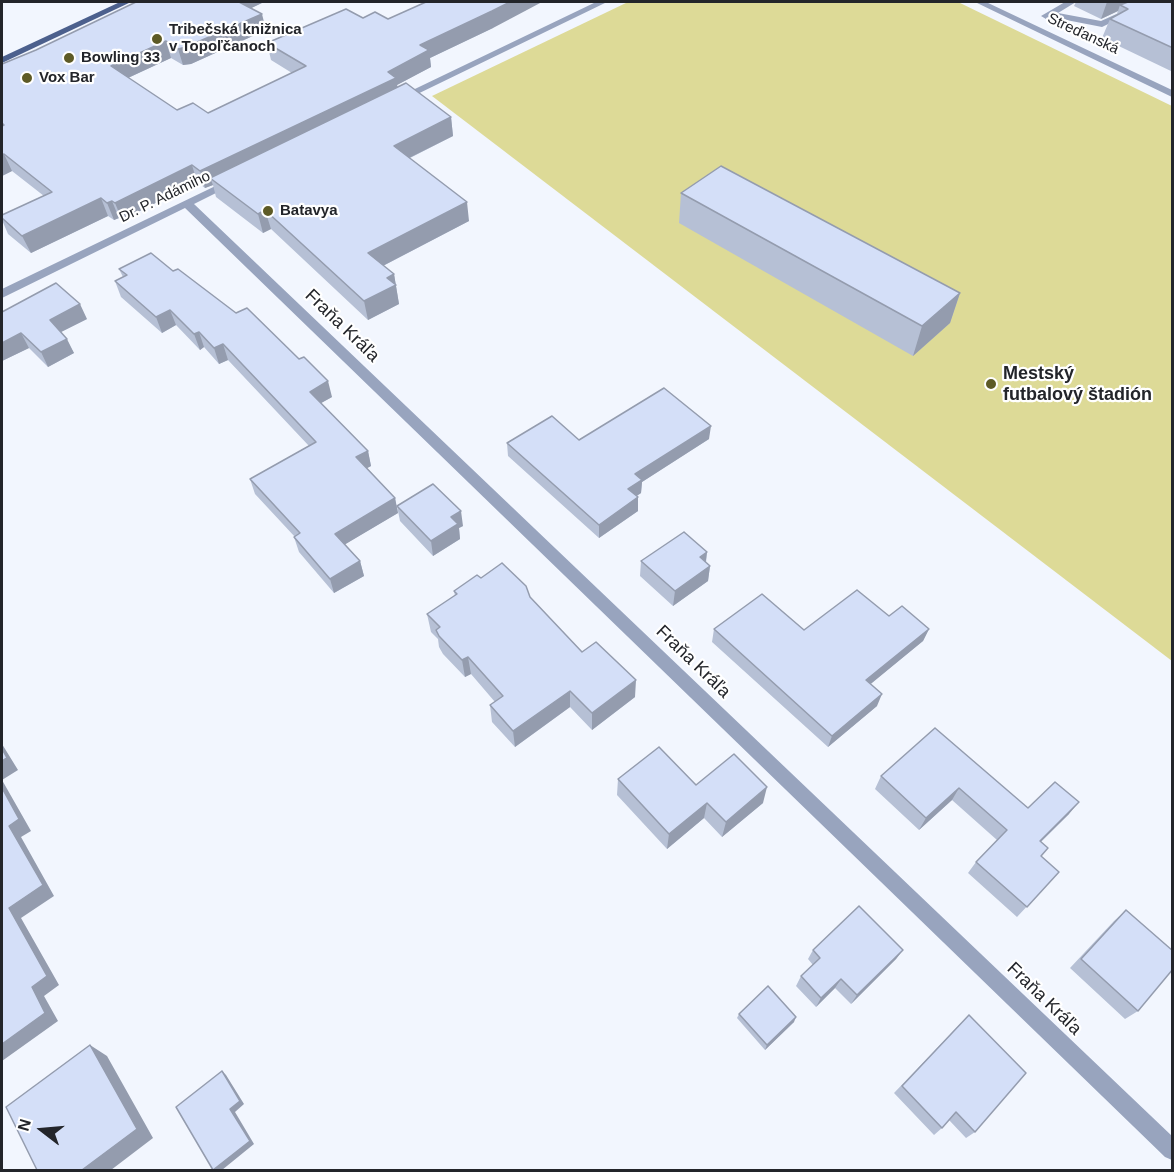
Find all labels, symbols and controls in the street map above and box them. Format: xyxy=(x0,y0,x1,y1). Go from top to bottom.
street label: Streďanská xyxy=(1044,10,1122,58)
place label: Tribečská knižnica v Topoľčanoch xyxy=(169,21,302,56)
marker: Tribečská knižnica v Topoľčanoch xyxy=(150,32,164,46)
place label: Bowling 33 xyxy=(81,49,160,67)
marker: Bowling 33 xyxy=(62,51,76,65)
place label: Vox Bar xyxy=(39,69,95,87)
marker: Vox Bar xyxy=(20,71,34,85)
street label: Dr. P. Adámiho xyxy=(117,167,213,227)
place label: Batavya xyxy=(280,202,338,220)
marker: Batavya xyxy=(261,204,275,218)
street label: Fraňa Kráľa xyxy=(300,285,384,367)
place label: Mestský futbalový štadión xyxy=(1003,363,1152,406)
marker: Mestský futbalový štadión xyxy=(984,377,998,391)
street label: Fraňa Kráľa xyxy=(651,621,735,703)
street label: Fraňa Kráľa xyxy=(1002,958,1086,1040)
north arrow xyxy=(12,1100,72,1160)
text: N xyxy=(14,1117,34,1133)

